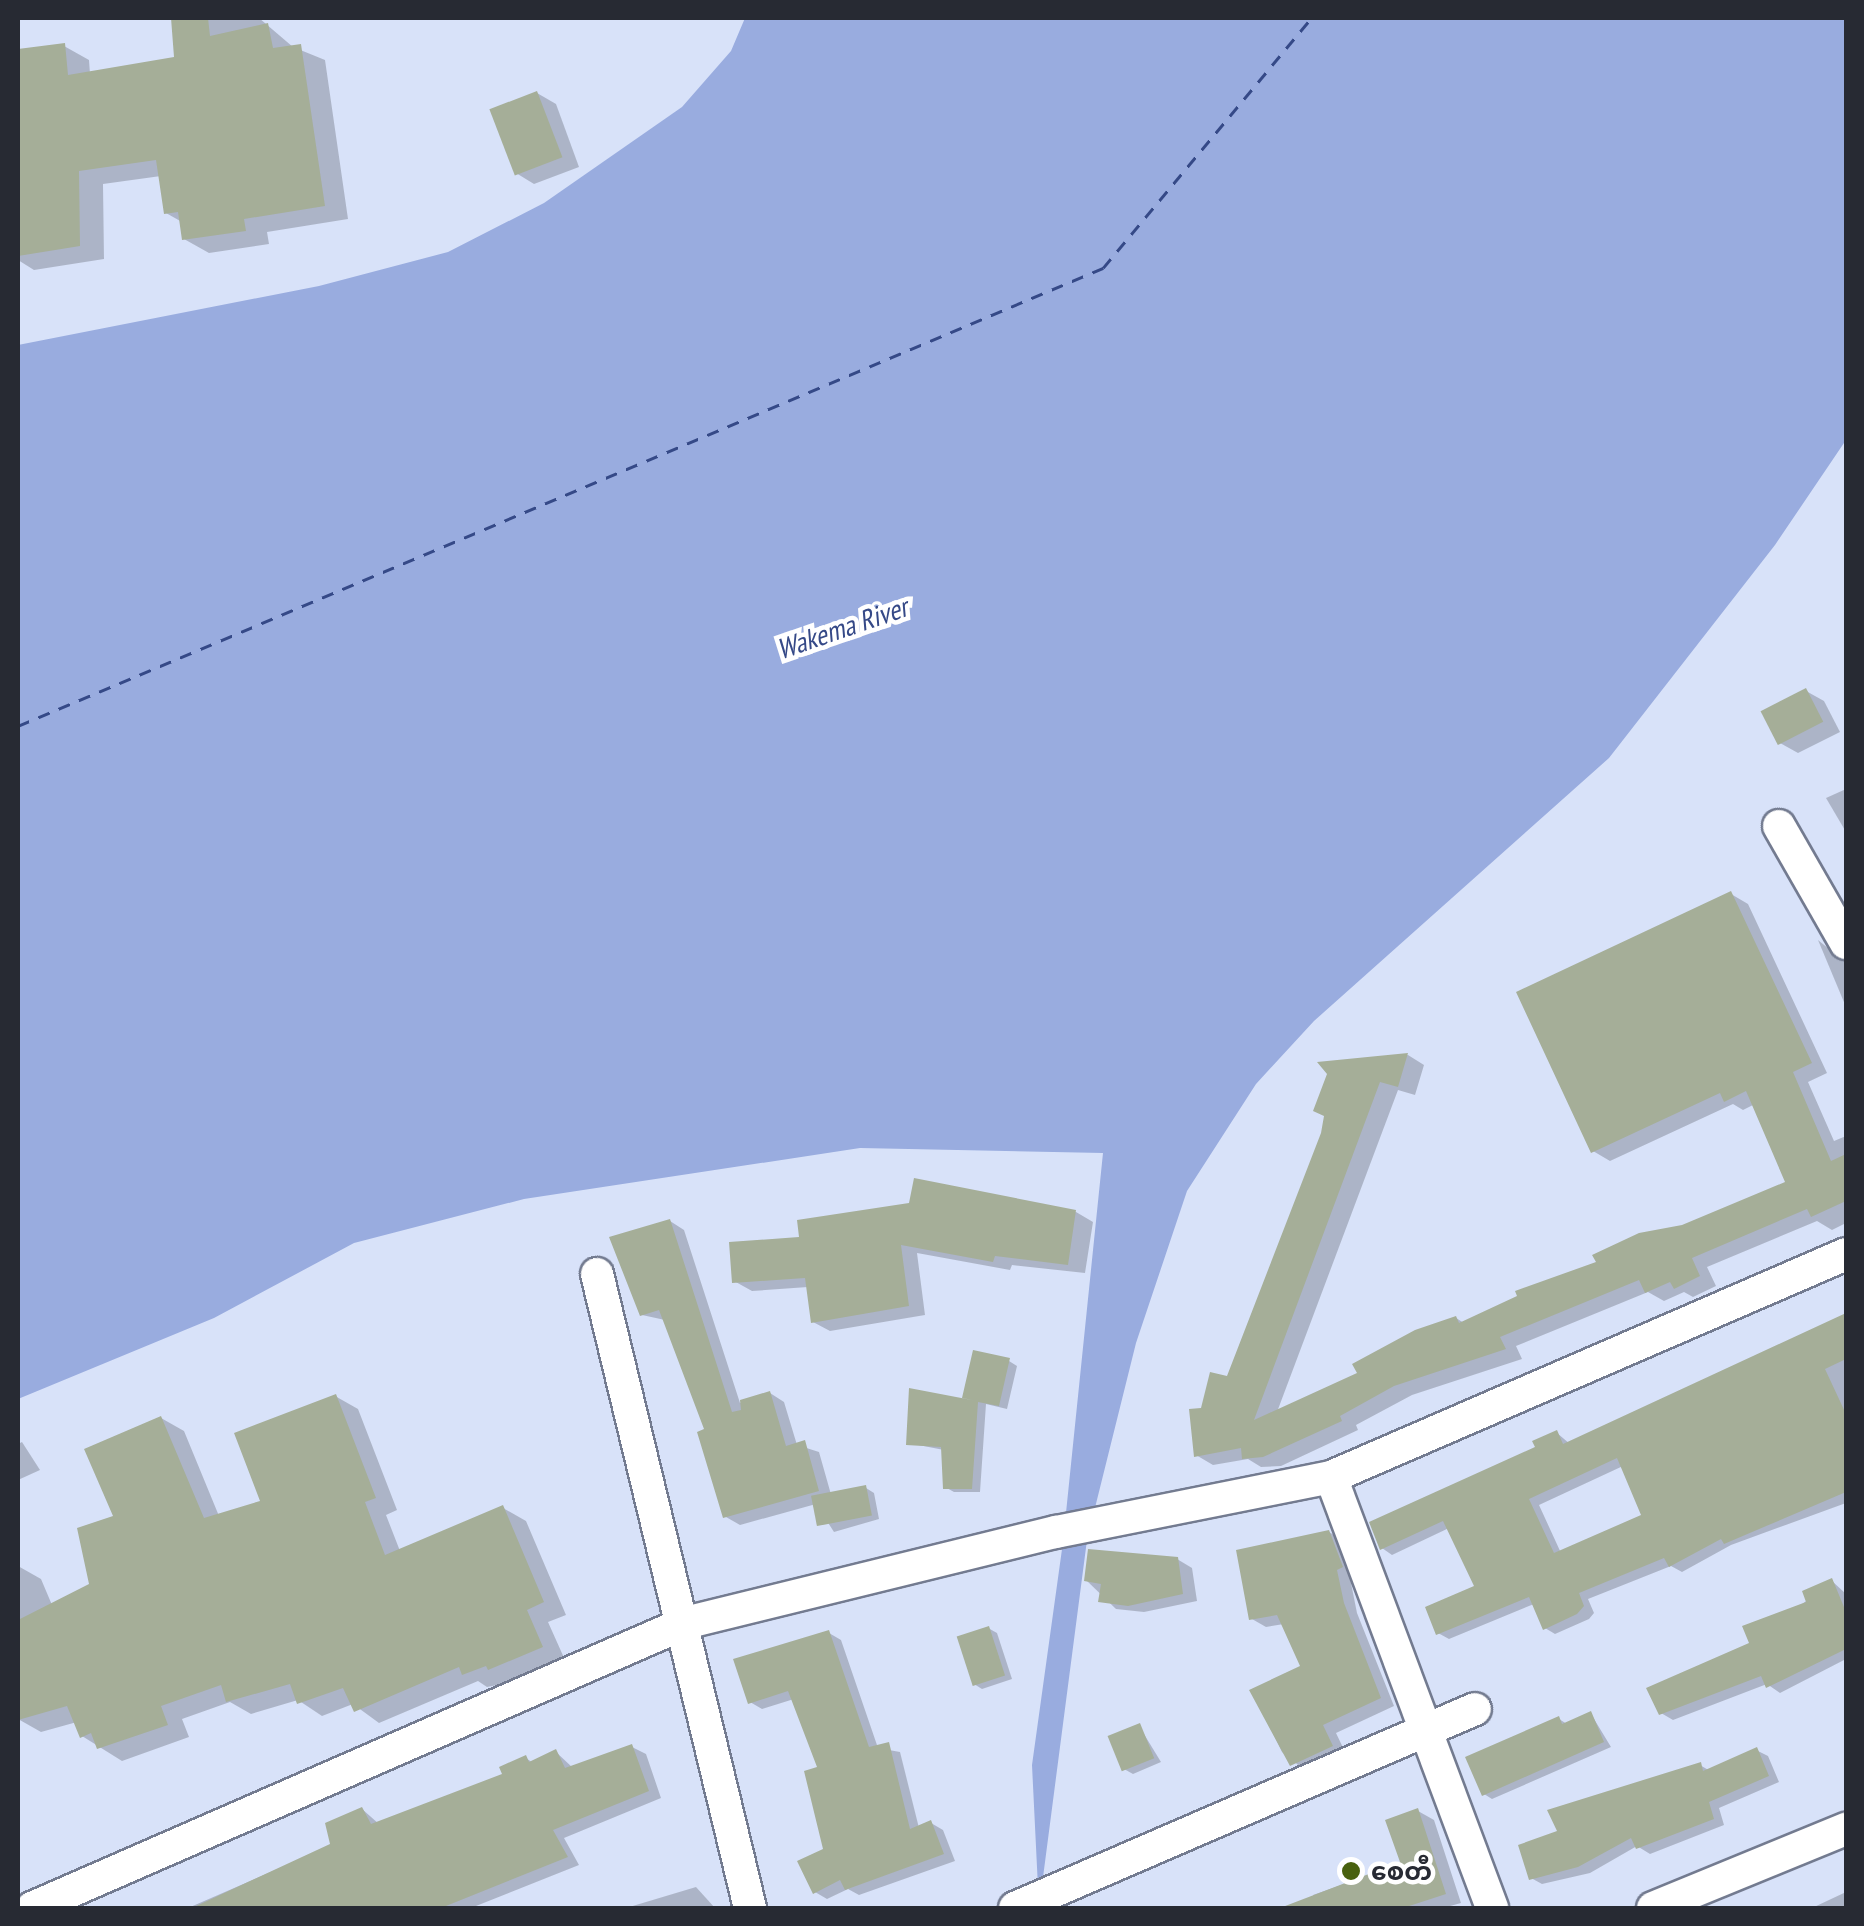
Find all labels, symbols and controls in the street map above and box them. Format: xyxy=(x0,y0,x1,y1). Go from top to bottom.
water label: Wakema River xyxy=(772,590,912,666)
place label: စေတီ xyxy=(1371,1856,1432,1886)
marker: စေတီ xyxy=(1340,1860,1362,1882)

